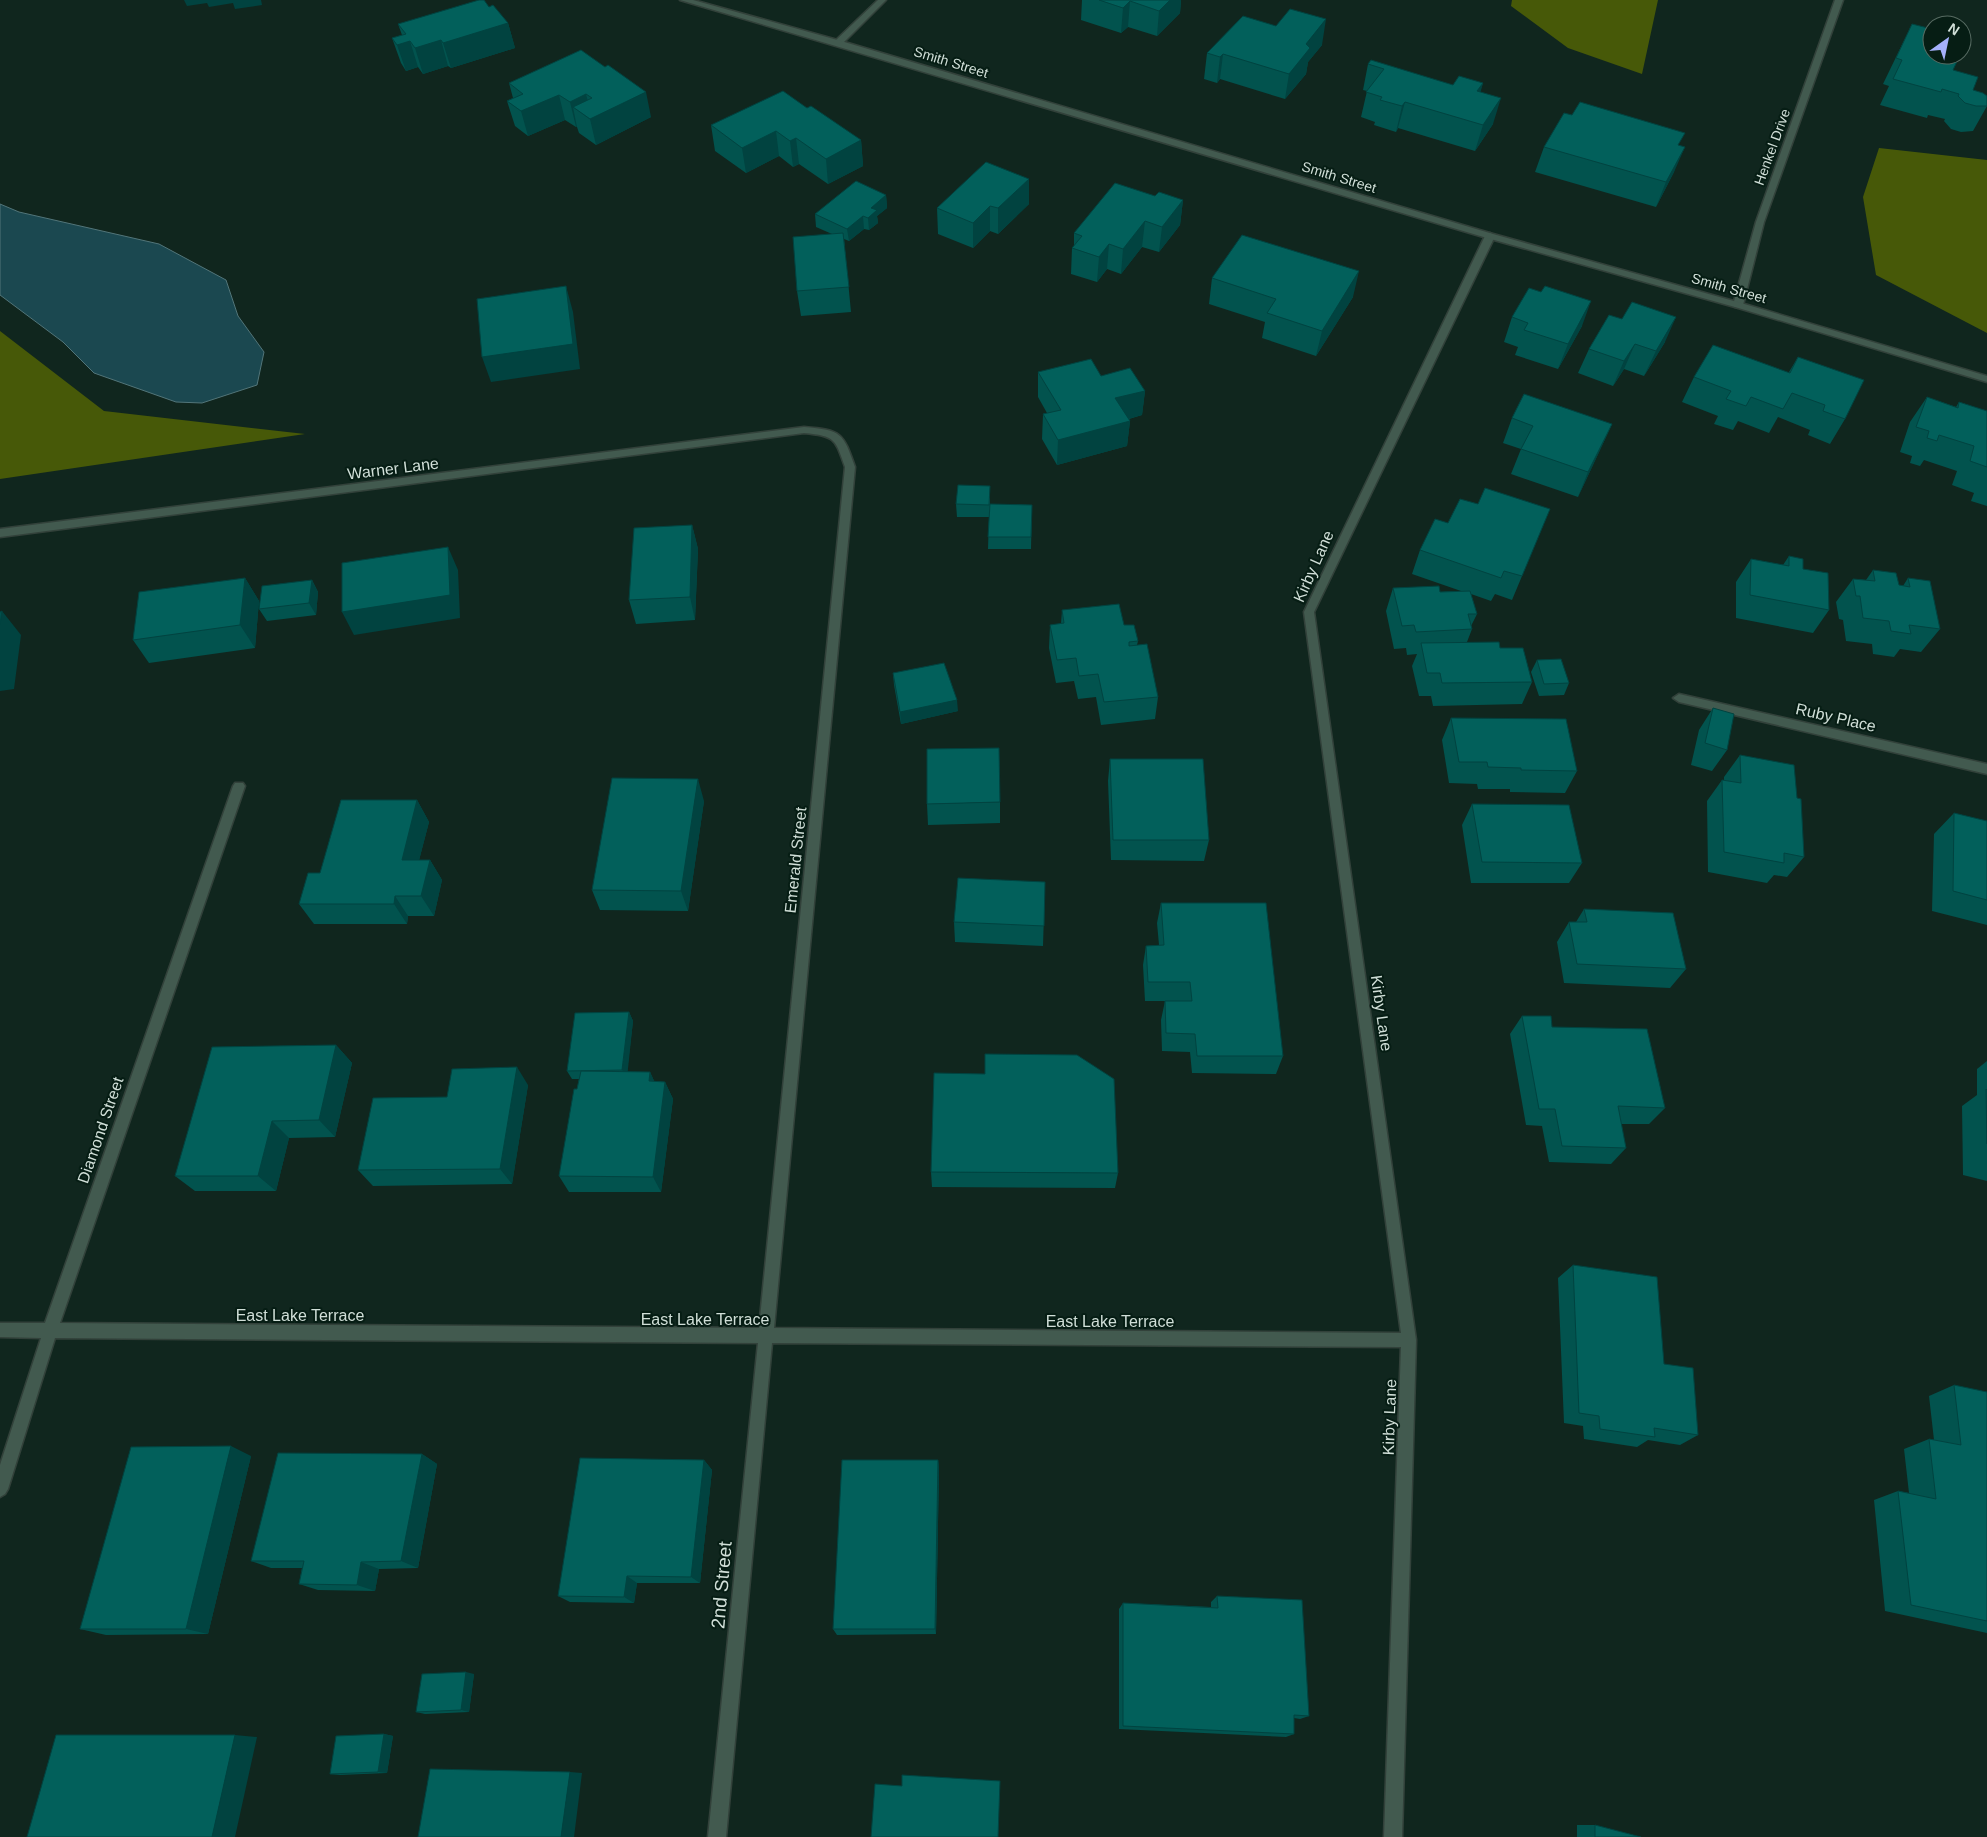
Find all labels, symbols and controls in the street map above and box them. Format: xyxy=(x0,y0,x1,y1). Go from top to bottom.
north arrow xyxy=(1922,15,1972,65)
text: N xyxy=(1945,20,1963,39)
street label: Smith Street xyxy=(912,43,990,81)
street label: Henkel Drive xyxy=(1751,106,1793,187)
street label: Smith Street xyxy=(1300,158,1378,196)
street label: Smith Street xyxy=(1690,270,1768,306)
street label: Warner Lane xyxy=(346,454,440,483)
street label: Kirby Lane xyxy=(1290,528,1337,605)
street label: Ruby Place xyxy=(1794,700,1878,735)
street label: Emerald Street xyxy=(781,806,810,914)
street label: Kirby Lane xyxy=(1368,974,1395,1052)
street label: Diamond Street xyxy=(74,1074,127,1185)
street label: East Lake Terrace xyxy=(236,1307,364,1324)
street label: East Lake Terrace xyxy=(641,1311,769,1328)
street label: East Lake Terrace xyxy=(1046,1313,1174,1330)
street label: Kirby Lane xyxy=(1380,1378,1399,1456)
street label: 2nd Street xyxy=(707,1540,736,1630)

